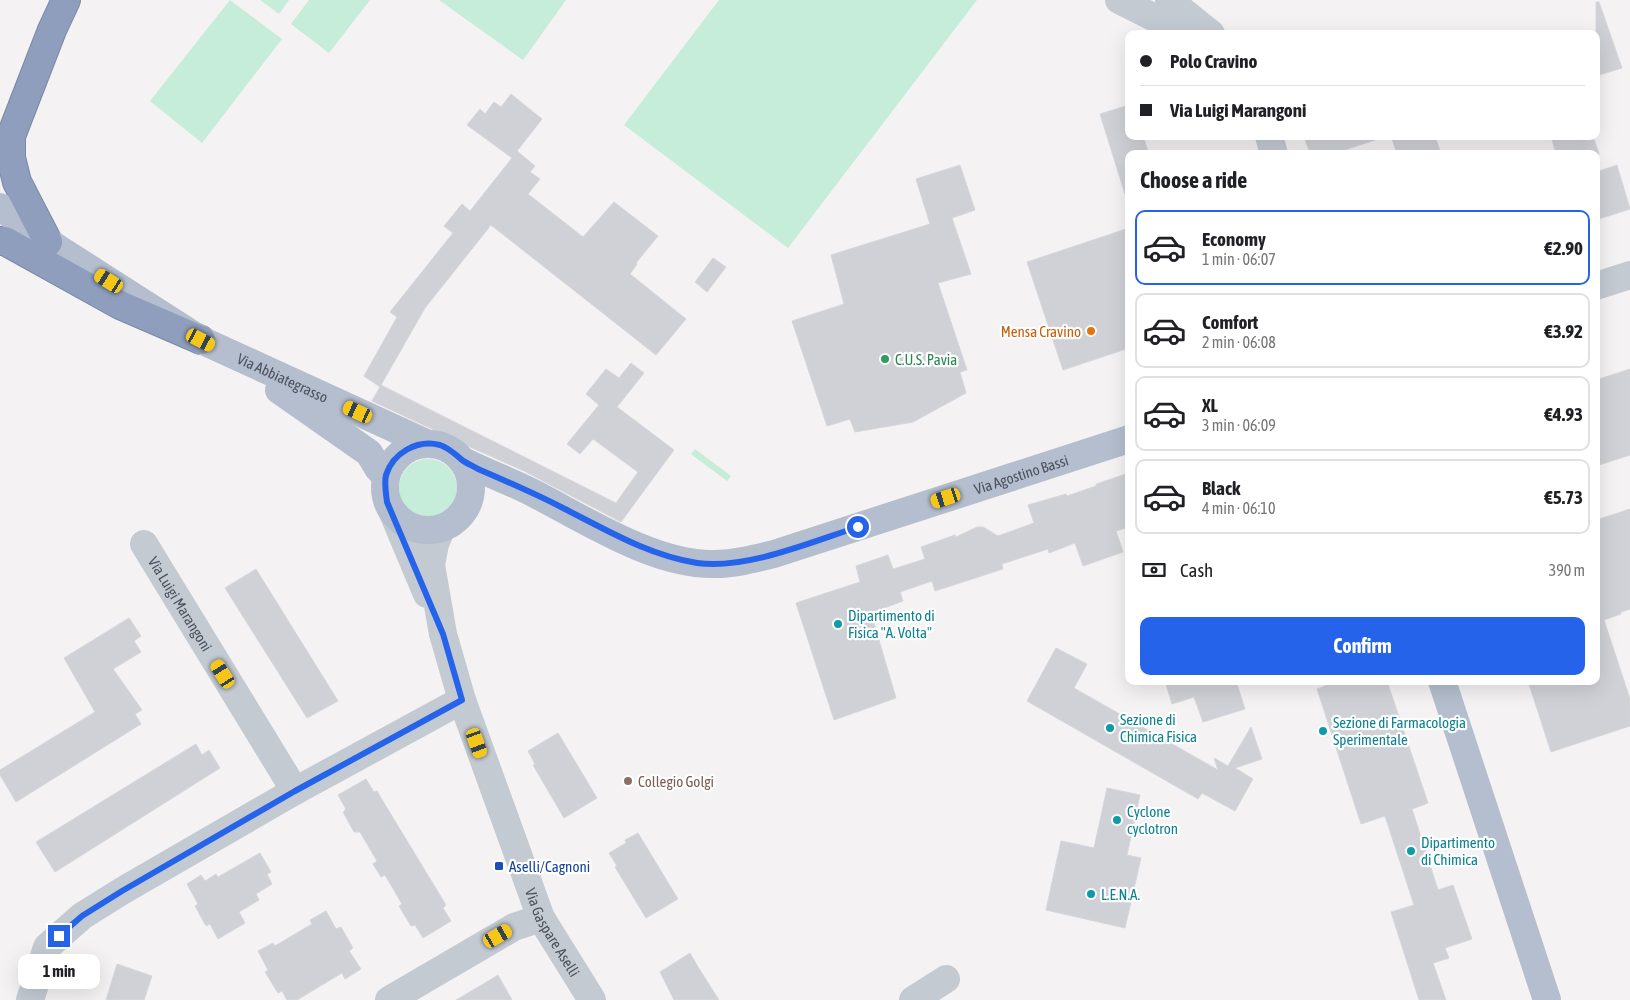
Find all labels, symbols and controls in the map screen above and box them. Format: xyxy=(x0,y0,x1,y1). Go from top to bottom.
text: Polo Cravino xyxy=(1170,50,1257,72)
text: Via Luigi Marangoni xyxy=(1170,99,1306,121)
text: Choose a ride xyxy=(1140,167,1247,193)
icon: car xyxy=(1142,225,1187,270)
text: Economy xyxy=(1202,228,1266,250)
text: €2.90 xyxy=(1544,237,1583,259)
text: 1 min · 06:07 xyxy=(1202,250,1276,268)
car xyxy=(92,267,125,295)
icon: car xyxy=(1142,308,1187,353)
text: Comfort xyxy=(1202,311,1258,333)
text: €3.92 xyxy=(1544,320,1583,342)
place label: Mensa Cravino xyxy=(1001,323,1081,340)
marker: Mensa Cravino xyxy=(1085,325,1097,337)
car xyxy=(184,327,217,353)
text: 2 min · 06:08 xyxy=(1202,333,1276,351)
street label: Via Abbiategrasso xyxy=(235,349,331,406)
place label: C.U.S. Pavia xyxy=(895,351,957,368)
marker: C.U.S. Pavia xyxy=(879,353,891,365)
icon: car xyxy=(1142,391,1187,436)
text: XL xyxy=(1202,394,1218,416)
car xyxy=(341,399,374,425)
text: €4.93 xyxy=(1544,403,1583,425)
text: 3 min · 06:09 xyxy=(1202,416,1276,434)
street label: Via Agostino Bassi xyxy=(972,451,1070,497)
icon: car xyxy=(1142,474,1187,519)
text: Black xyxy=(1202,477,1240,499)
car xyxy=(929,486,962,510)
text: €5.73 xyxy=(1544,486,1583,508)
text: 4 min · 06:10 xyxy=(1202,499,1275,517)
route start xyxy=(847,516,869,538)
street label: Via Luigi Marangoni xyxy=(145,553,216,654)
icon: cash xyxy=(1140,556,1168,584)
text: Cash xyxy=(1180,559,1213,581)
text: 390 m xyxy=(1549,561,1585,579)
place label: Dipartimento di Fisica "A. Volta" xyxy=(848,607,935,641)
button: Confirm xyxy=(1140,617,1585,675)
marker: Dipartimento di Fisica "A. Volta" xyxy=(832,618,844,630)
car xyxy=(208,657,237,691)
place label: Sezione di Chimica Fisica xyxy=(1120,711,1197,745)
place label: Sezione di Farmacologia Sperimentale xyxy=(1333,714,1466,748)
marker: Sezione di Chimica Fisica xyxy=(1104,722,1116,734)
marker: Sezione di Farmacologia Sperimentale xyxy=(1317,725,1329,737)
car xyxy=(464,726,489,760)
place label: Collegio Golgi xyxy=(638,773,714,790)
marker: Collegio Golgi xyxy=(622,775,634,787)
place label: Cyclone cyclotron xyxy=(1127,803,1178,837)
marker: Cyclone cyclotron xyxy=(1111,814,1123,826)
place label: Dipartimento di Chimica xyxy=(1421,834,1495,868)
marker: Dipartimento di Chimica xyxy=(1405,845,1417,857)
place label: Aselli/Cagnoni xyxy=(509,858,590,875)
marker: Aselli/Cagnoni xyxy=(493,860,505,872)
street label: Via Gaspare Aselli xyxy=(522,886,584,979)
place label: L.E.N.A. xyxy=(1101,886,1140,903)
marker: L.E.N.A. xyxy=(1085,888,1097,900)
car xyxy=(481,922,514,950)
route end xyxy=(48,925,70,947)
callout: 1 min xyxy=(18,954,100,988)
text: 1 min xyxy=(43,962,75,980)

